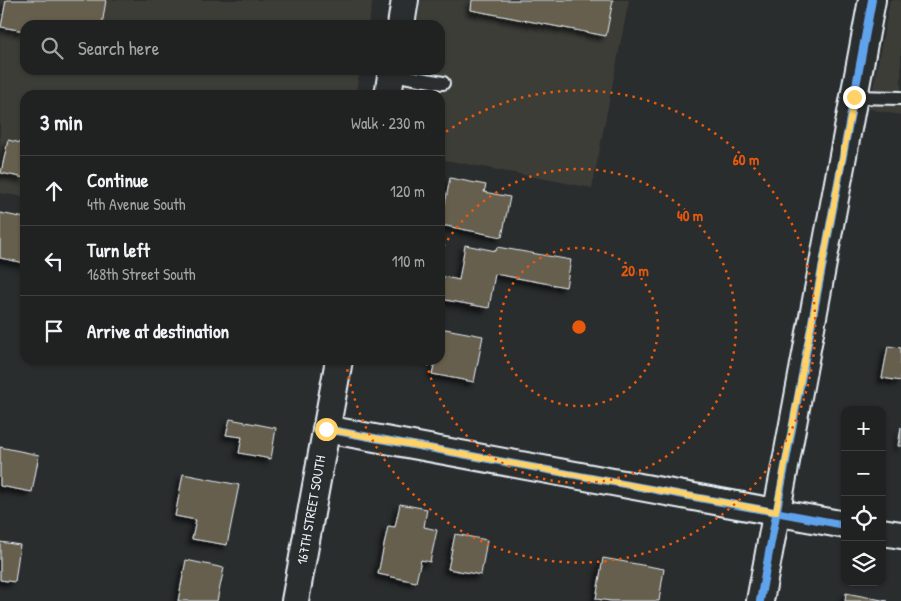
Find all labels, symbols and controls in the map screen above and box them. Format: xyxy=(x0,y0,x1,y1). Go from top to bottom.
search box xyxy=(20,20,445,75)
icon: search xyxy=(38,34,66,62)
text: Search here xyxy=(78,35,159,61)
route end xyxy=(843,86,866,109)
text: 3 min xyxy=(40,108,83,137)
text: Walk · 230 m xyxy=(351,112,425,134)
text: 60 m xyxy=(733,149,759,170)
text: Continue xyxy=(87,167,148,193)
icon: ahead xyxy=(40,177,68,205)
text: 120 m xyxy=(390,180,425,202)
text: 4th Avenue South xyxy=(87,193,186,215)
text: 40 m xyxy=(677,205,703,226)
text: Turn left xyxy=(87,237,150,263)
icon: left xyxy=(40,247,68,275)
text: 110 m xyxy=(392,250,425,272)
text: 20 m xyxy=(621,260,649,281)
text: 168th Street South xyxy=(87,263,195,285)
icon: arrive xyxy=(40,317,68,345)
text: Arrive at destination xyxy=(87,318,229,344)
centre of rings xyxy=(570,318,588,336)
map controls xyxy=(841,406,886,586)
button: + xyxy=(841,406,886,451)
route start xyxy=(315,418,338,441)
button: − xyxy=(841,451,886,496)
street label: 167TH STREET SOUTH xyxy=(292,453,330,566)
button: locate xyxy=(841,496,886,541)
button: layers xyxy=(841,541,886,586)

